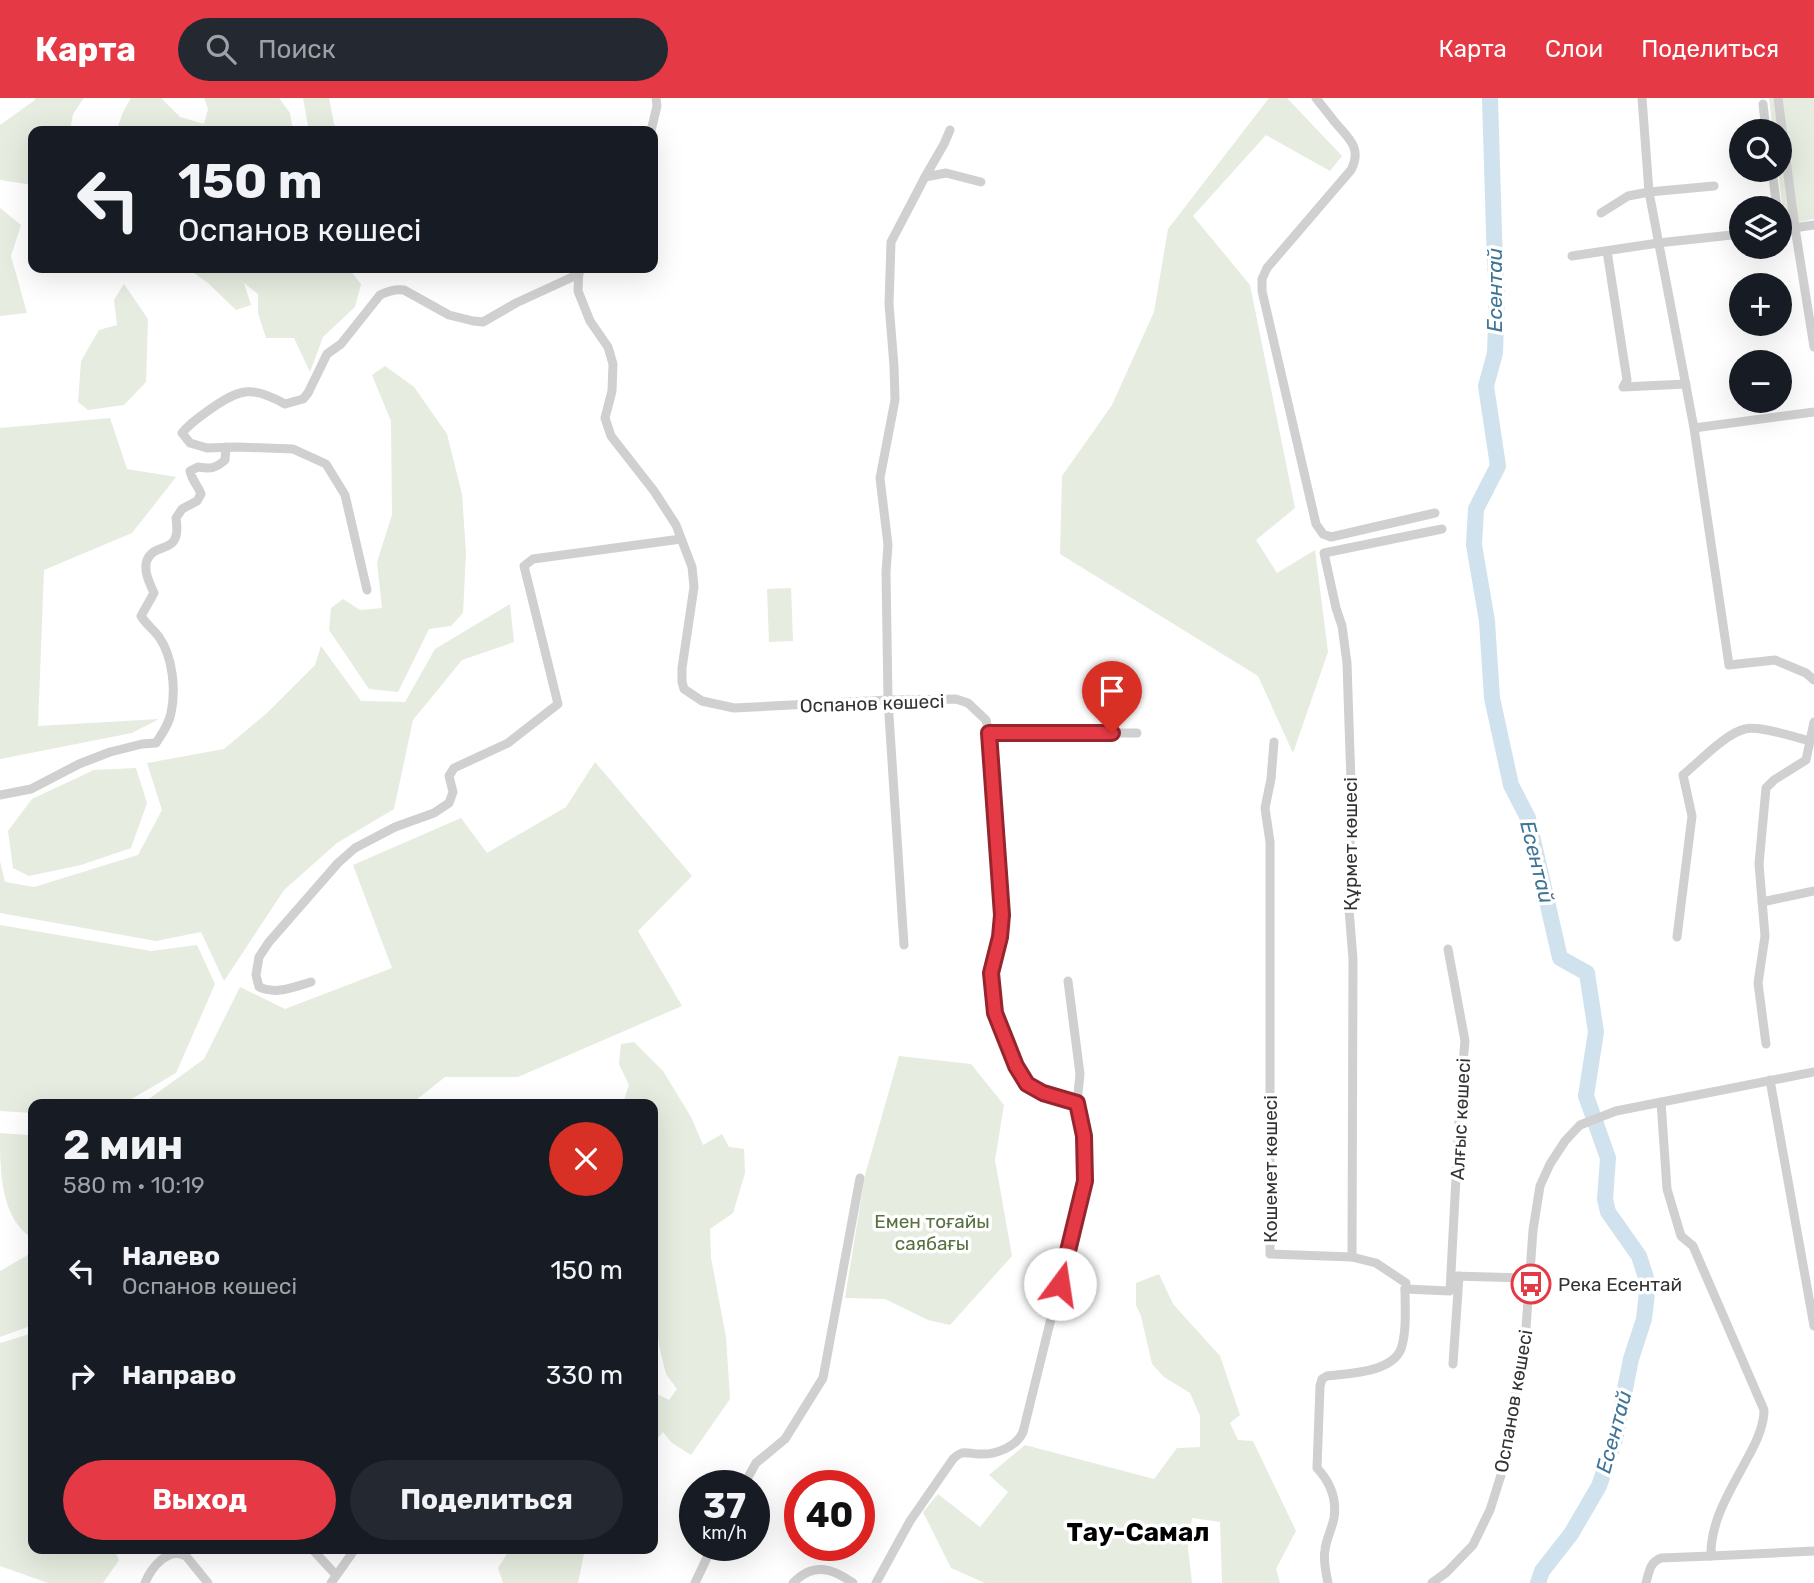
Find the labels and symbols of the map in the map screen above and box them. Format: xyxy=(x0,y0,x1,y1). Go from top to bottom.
water label: Есентай xyxy=(1482,247,1507,332)
pin xyxy=(1082,661,1142,733)
street label: Оспанов көшесі xyxy=(799,689,945,718)
street label: Құрмет көшесі xyxy=(1339,777,1362,911)
water label: Есентай xyxy=(1515,818,1560,906)
street label: Алғыс көшесі xyxy=(1446,1057,1475,1181)
street label: Кошемет көшесі xyxy=(1259,1095,1282,1243)
park label: Емен тоғайы саябағы xyxy=(874,1210,990,1255)
position arrow xyxy=(1023,1247,1097,1321)
bus stop icon: Река Есентай xyxy=(1510,1263,1552,1305)
place label: Река Есентай xyxy=(1558,1273,1682,1296)
street label: Оспанов көшесі xyxy=(1490,1328,1537,1474)
water label: Есентай xyxy=(1591,1388,1637,1476)
speed limit sign: 40 xyxy=(784,1470,875,1561)
district label: Тау-Самал xyxy=(1066,1517,1210,1548)

